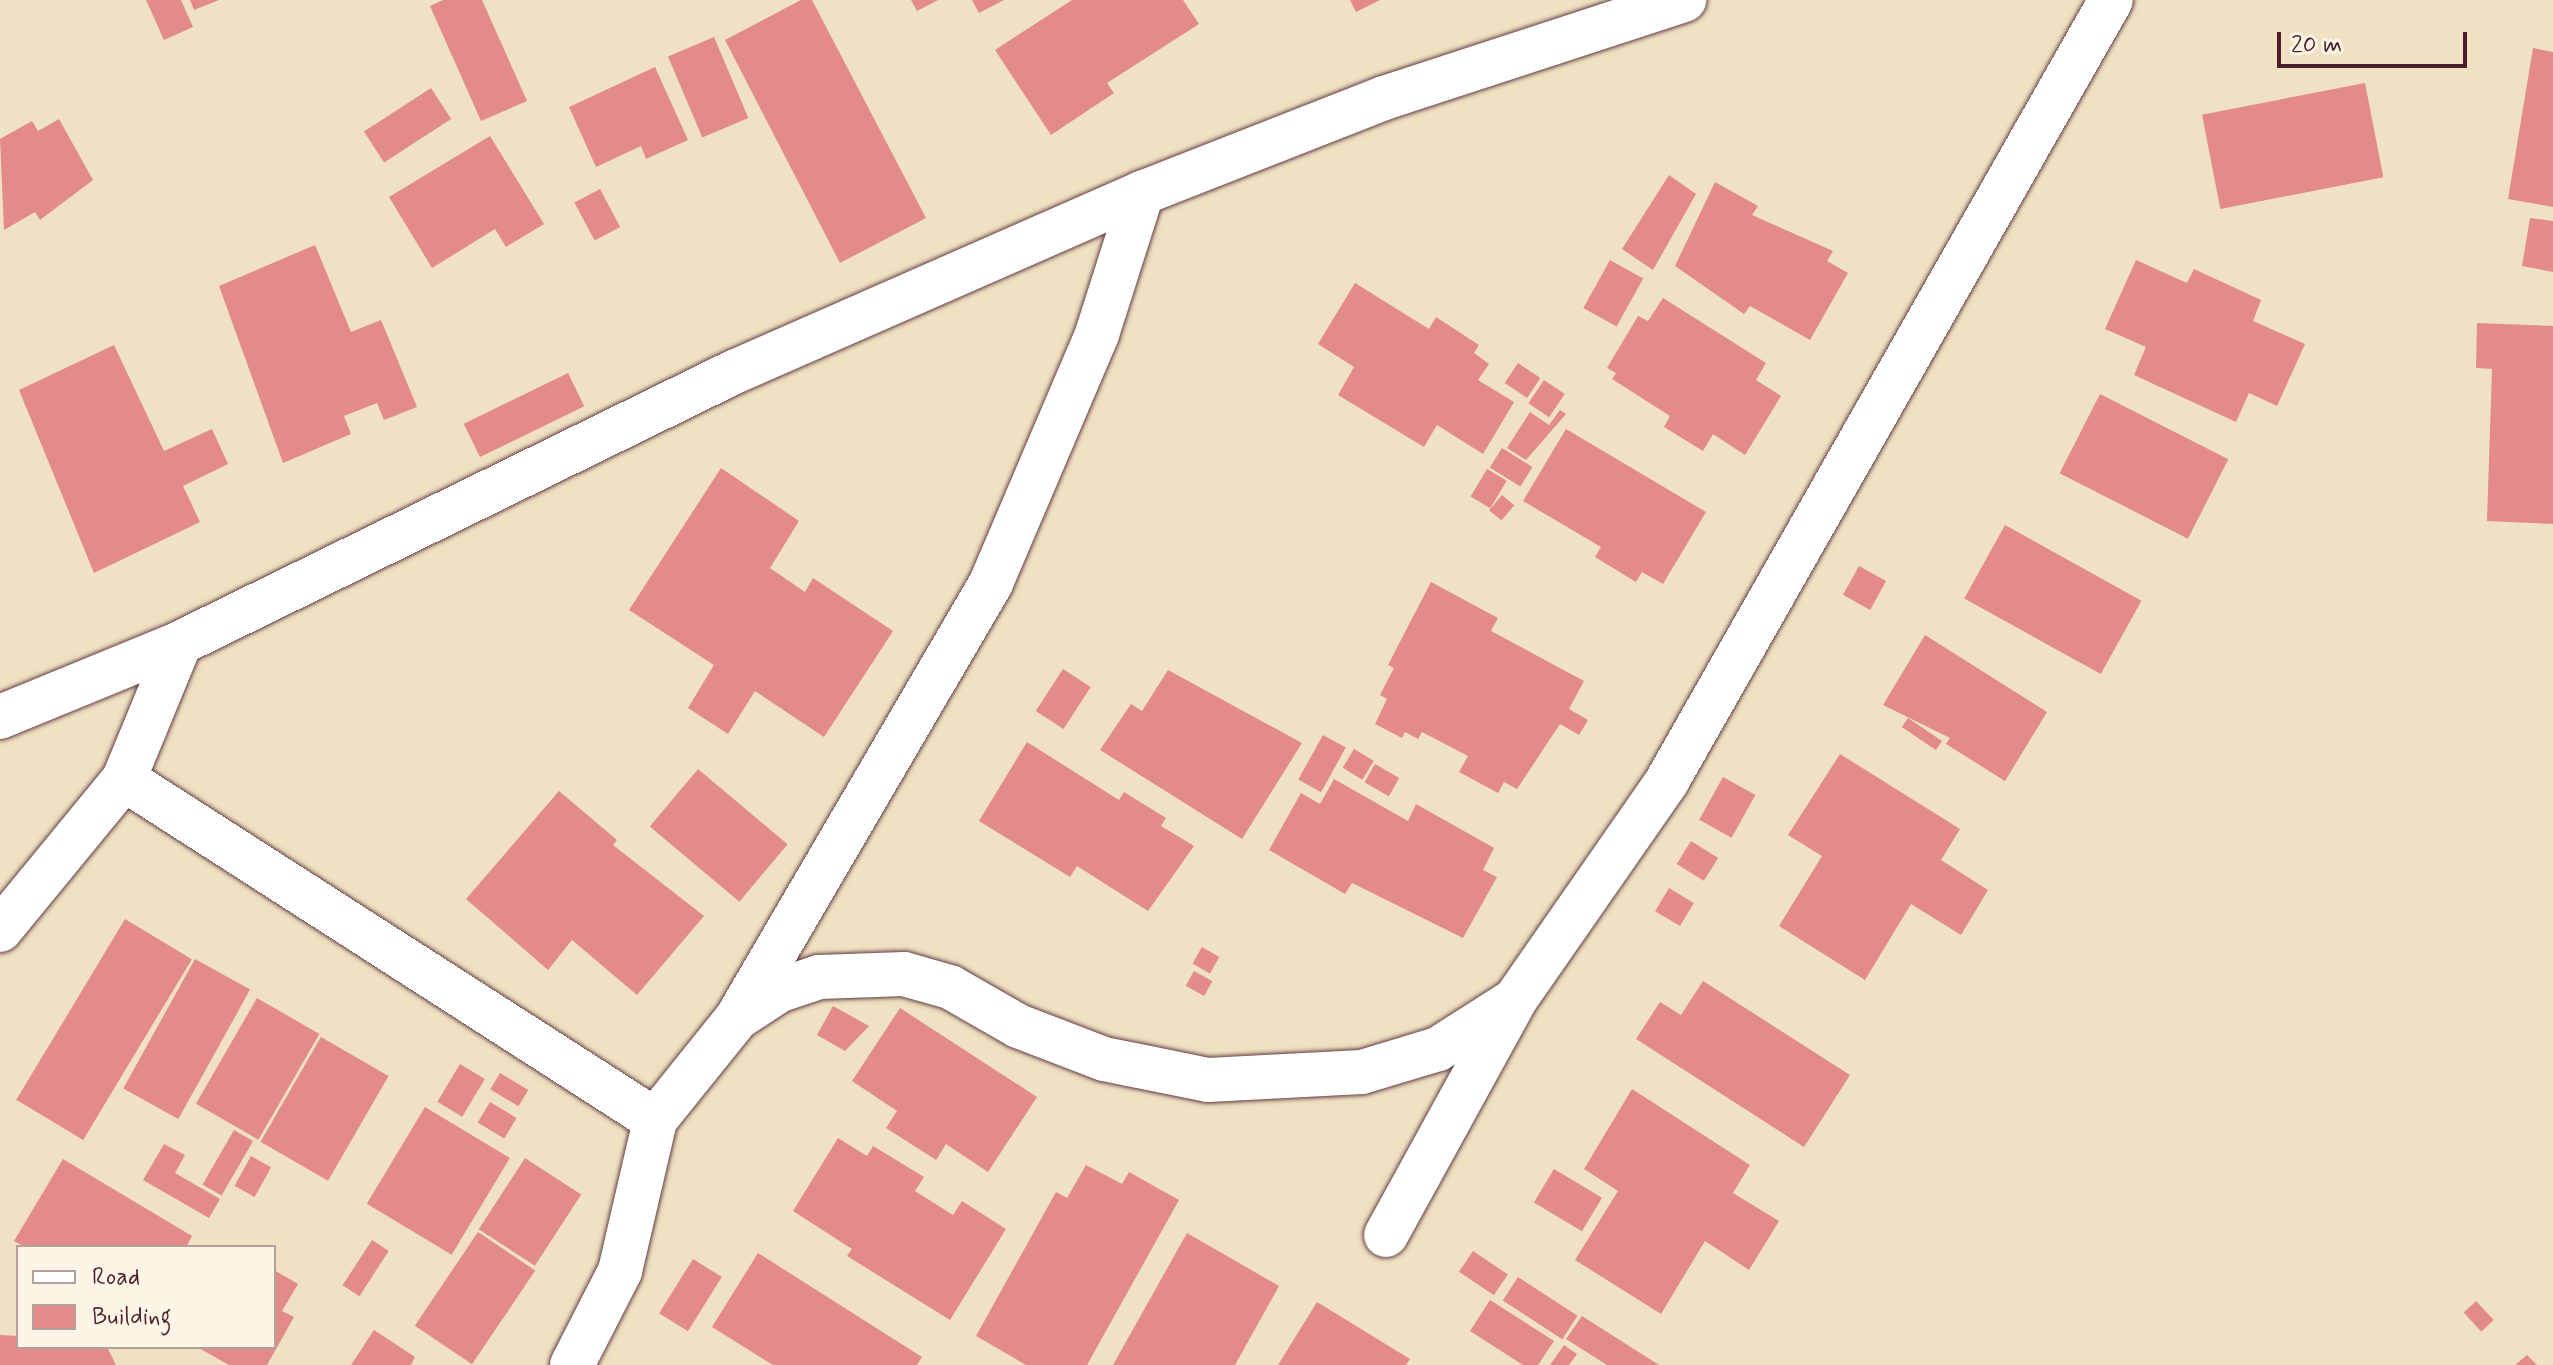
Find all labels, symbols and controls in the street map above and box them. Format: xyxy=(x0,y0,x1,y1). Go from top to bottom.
scale bar xyxy=(2281,16,2471,66)
text: 20 m xyxy=(2291,30,2342,61)
legend xyxy=(16,1245,276,1349)
text: Road xyxy=(92,1262,140,1293)
text: Building xyxy=(92,1302,172,1333)

